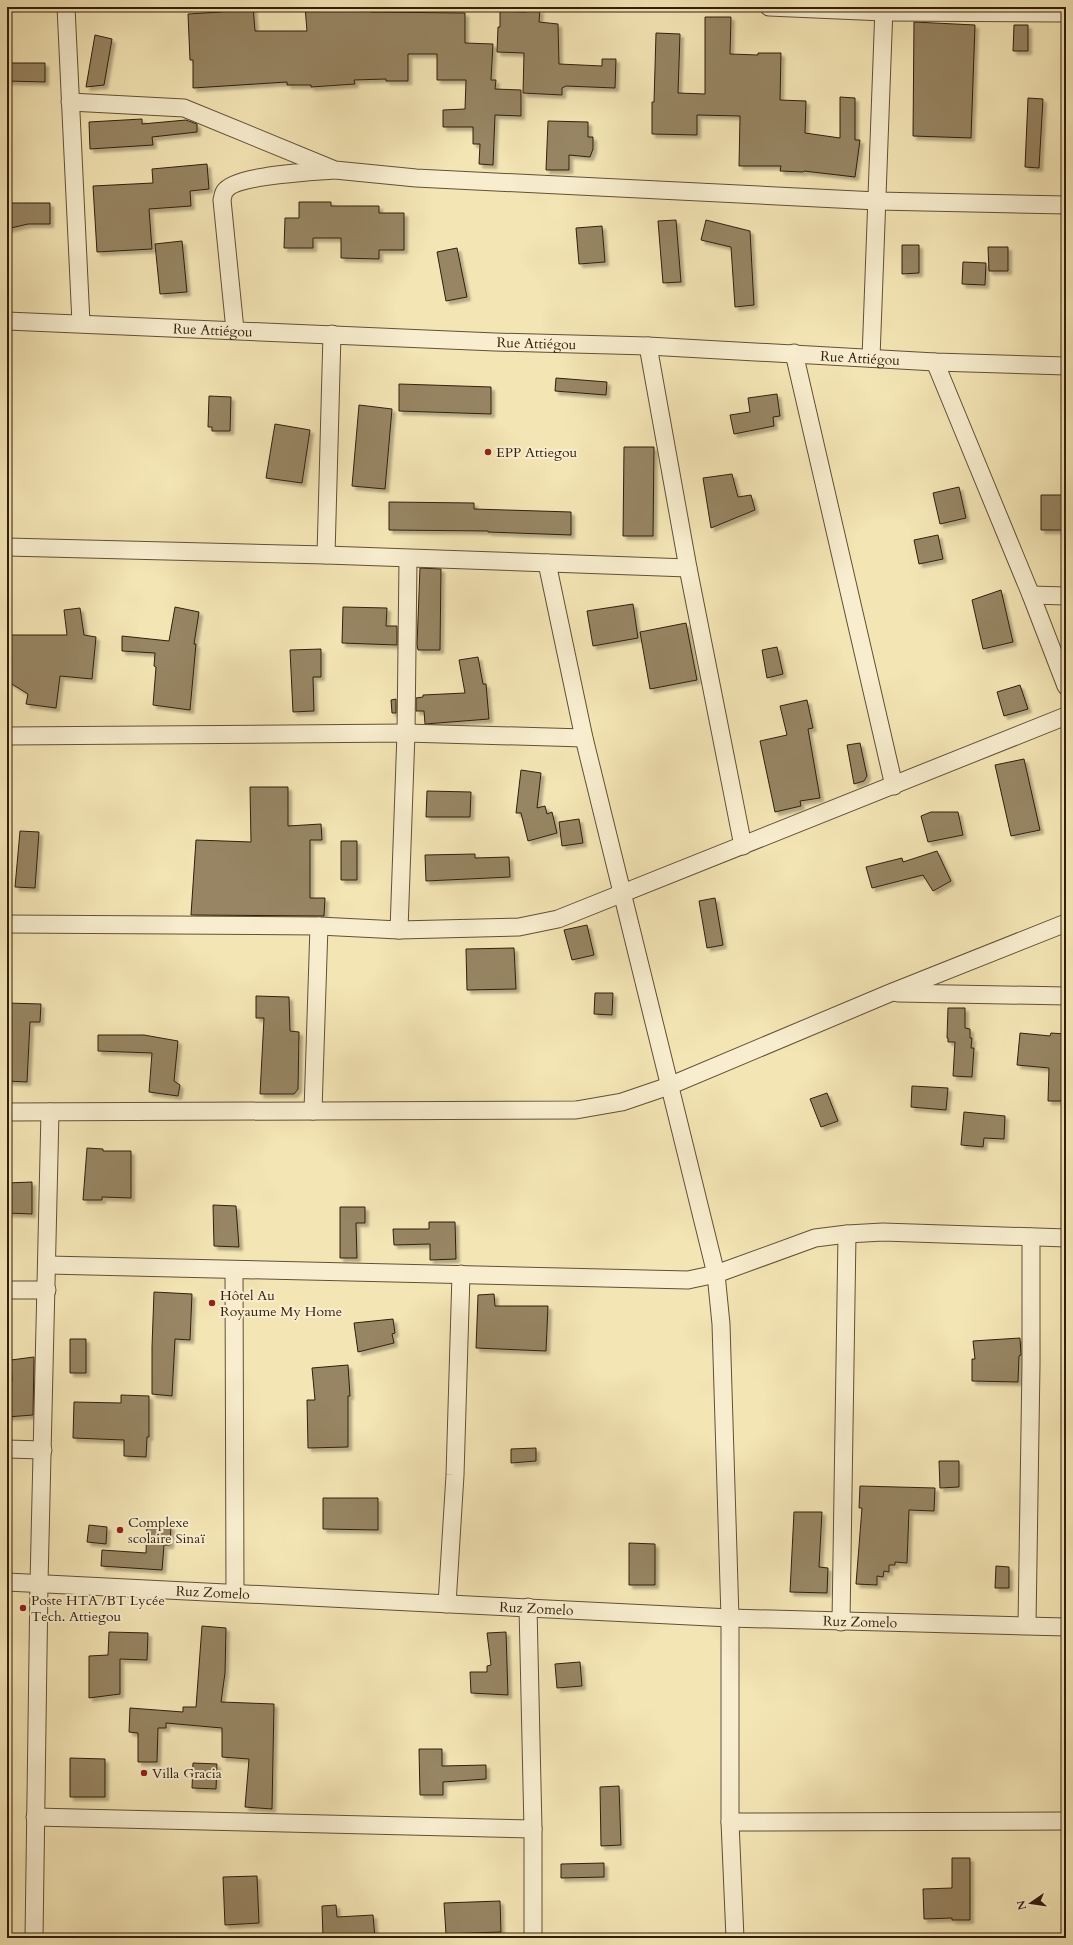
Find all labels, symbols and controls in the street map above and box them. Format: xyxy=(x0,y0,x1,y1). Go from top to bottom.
street label: Rue Attiégou xyxy=(173,319,253,341)
street label: Rue Attiégou xyxy=(496,333,577,354)
street label: Rue Attiégou xyxy=(820,346,901,370)
place label: EPP Attiegou xyxy=(496,443,577,462)
marker: EPP Attiegou xyxy=(483,447,493,457)
place label: Hôtel Au Royaume My Home xyxy=(220,1286,342,1321)
marker: Hôtel Au Royaume My Home xyxy=(207,1298,217,1308)
place label: Complexe scolaire Sinaï xyxy=(128,1513,205,1548)
marker: Complexe scolaire Sinaï xyxy=(115,1525,125,1535)
street label: Ruz Zomelo xyxy=(175,1581,251,1604)
place label: Poste HTA /BT Lycée Tech. Attiegou xyxy=(31,1591,165,1626)
street label: Ruz Zomelo xyxy=(499,1597,574,1620)
marker: Poste HTA /BT Lycée Tech. Attiegou xyxy=(18,1603,28,1613)
street label: Ruz Zomelo xyxy=(823,1611,898,1632)
place label: Villa Gracia xyxy=(152,1764,222,1783)
marker: Villa Gracia xyxy=(139,1768,149,1778)
north arrow xyxy=(1011,1883,1051,1923)
text: N xyxy=(1013,1898,1030,1911)

